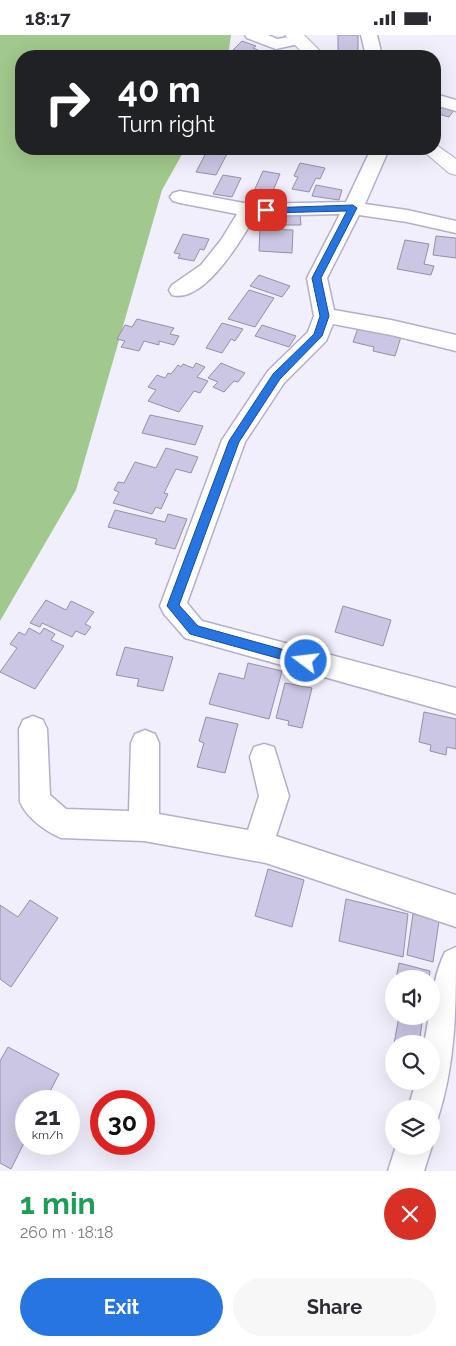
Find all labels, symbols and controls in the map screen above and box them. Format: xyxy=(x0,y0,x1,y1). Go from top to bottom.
text: 18:17 xyxy=(25,7,71,29)
text: 40 m xyxy=(118,69,200,110)
icon: right xyxy=(35,70,100,135)
text: Turn right xyxy=(118,111,215,137)
pin xyxy=(245,189,287,231)
icon: arrive xyxy=(252,196,280,224)
position arrow xyxy=(279,634,331,686)
map controls xyxy=(385,970,440,1155)
button: sound xyxy=(385,970,440,1025)
button: search xyxy=(385,1035,440,1090)
speed limit sign: 30 xyxy=(90,1090,155,1155)
button: layers xyxy=(385,1100,440,1155)
text: 21 xyxy=(34,1101,61,1131)
text: km/h xyxy=(32,1128,63,1142)
text: 1 min xyxy=(20,1186,96,1221)
button: close xyxy=(384,1188,436,1240)
text: 260 m · 18:18 xyxy=(20,1223,113,1242)
button: Exit xyxy=(20,1278,223,1336)
button: Share xyxy=(233,1278,436,1336)

